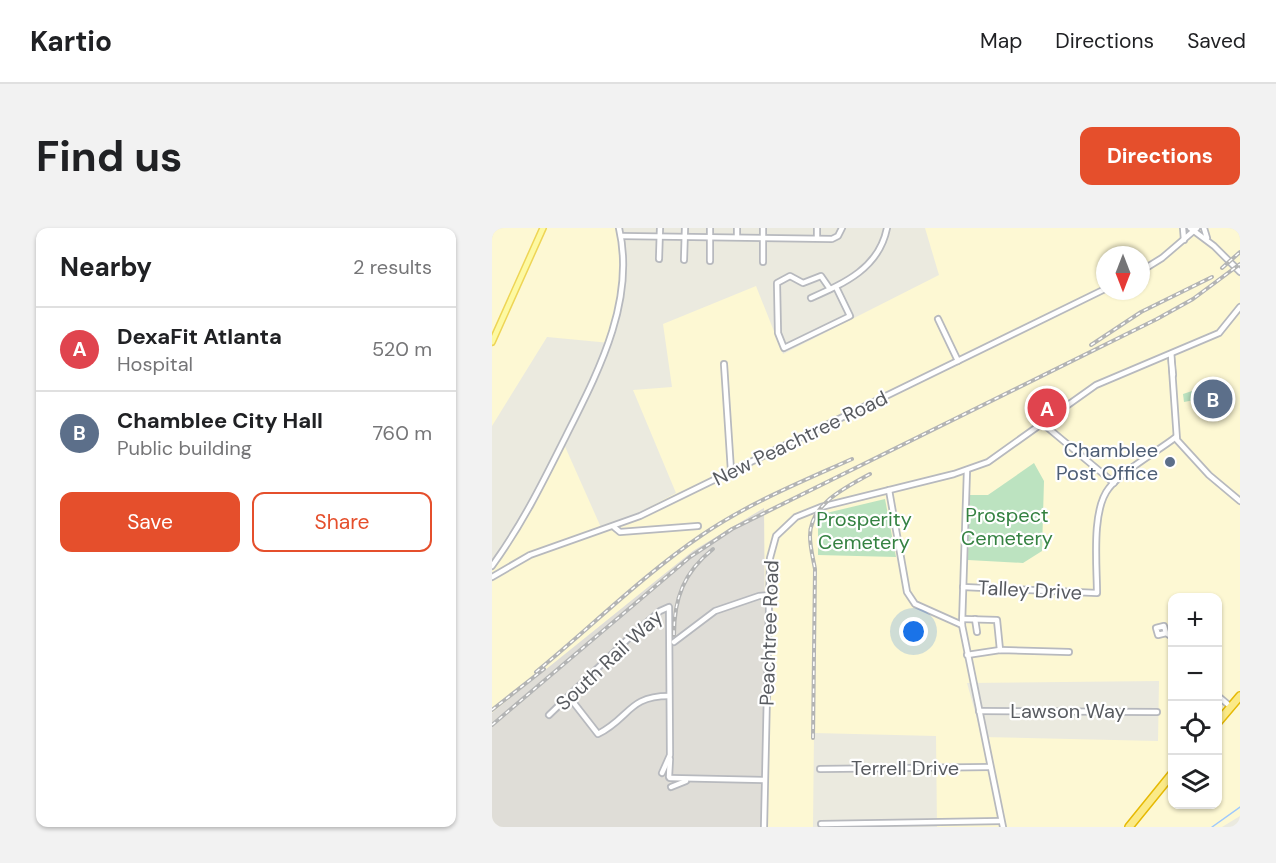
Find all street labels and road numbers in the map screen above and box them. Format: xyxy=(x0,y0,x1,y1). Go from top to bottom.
street label: New Peachtree Road xyxy=(708,384,892,492)
street label: Peachtree Road xyxy=(753,560,785,706)
street label: Talley Drive xyxy=(977,574,1083,606)
street label: South Rail Way xyxy=(550,604,668,716)
street label: Lawson Way xyxy=(1010,698,1126,724)
street label: Terrell Drive xyxy=(851,755,959,781)

